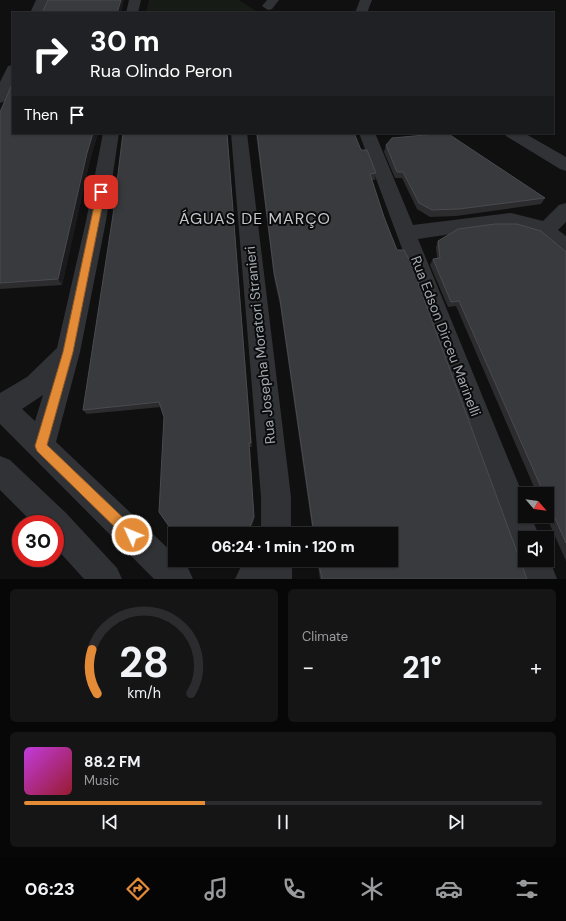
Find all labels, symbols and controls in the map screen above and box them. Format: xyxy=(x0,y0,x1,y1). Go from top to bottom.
text: 30 m xyxy=(90,23,160,60)
icon: right xyxy=(24,28,76,80)
text: Rua Olindo Peron xyxy=(90,59,232,83)
icon: arrive xyxy=(66,104,88,126)
text: Then xyxy=(24,105,58,125)
pin xyxy=(84,175,118,209)
icon: arrive xyxy=(90,181,112,203)
district label: ÁGUAS DE MARÇO xyxy=(179,208,331,229)
street label: Rua Josepha Moratori Stranieri xyxy=(241,245,279,445)
street label: Rua Edson Dirceu Marinelli xyxy=(407,253,485,419)
north arrow xyxy=(518,487,554,523)
map controls xyxy=(518,487,554,567)
position arrow xyxy=(111,514,153,556)
speed limit sign: 30 xyxy=(12,515,64,567)
button: sound xyxy=(518,531,554,567)
text: 06:24 · 1 min · 120 m xyxy=(211,537,355,557)
text: Climate xyxy=(302,628,348,645)
text: 28 xyxy=(119,635,169,689)
text: 21° xyxy=(402,648,442,687)
text: − xyxy=(302,653,314,682)
text: + xyxy=(530,653,542,682)
text: km/h xyxy=(127,683,161,701)
text: 88.2 FM xyxy=(84,752,141,772)
text: Music xyxy=(84,772,119,789)
icon: previous xyxy=(99,811,121,833)
icon: pause xyxy=(272,811,294,833)
icon: next xyxy=(445,811,467,833)
icon: directions xyxy=(124,875,152,903)
icon: music xyxy=(202,875,230,903)
icon: phone xyxy=(280,875,308,903)
icon: climate xyxy=(358,875,386,903)
icon: car xyxy=(435,875,463,903)
icon: filters xyxy=(513,875,541,903)
text: 06:23 xyxy=(25,877,75,901)

